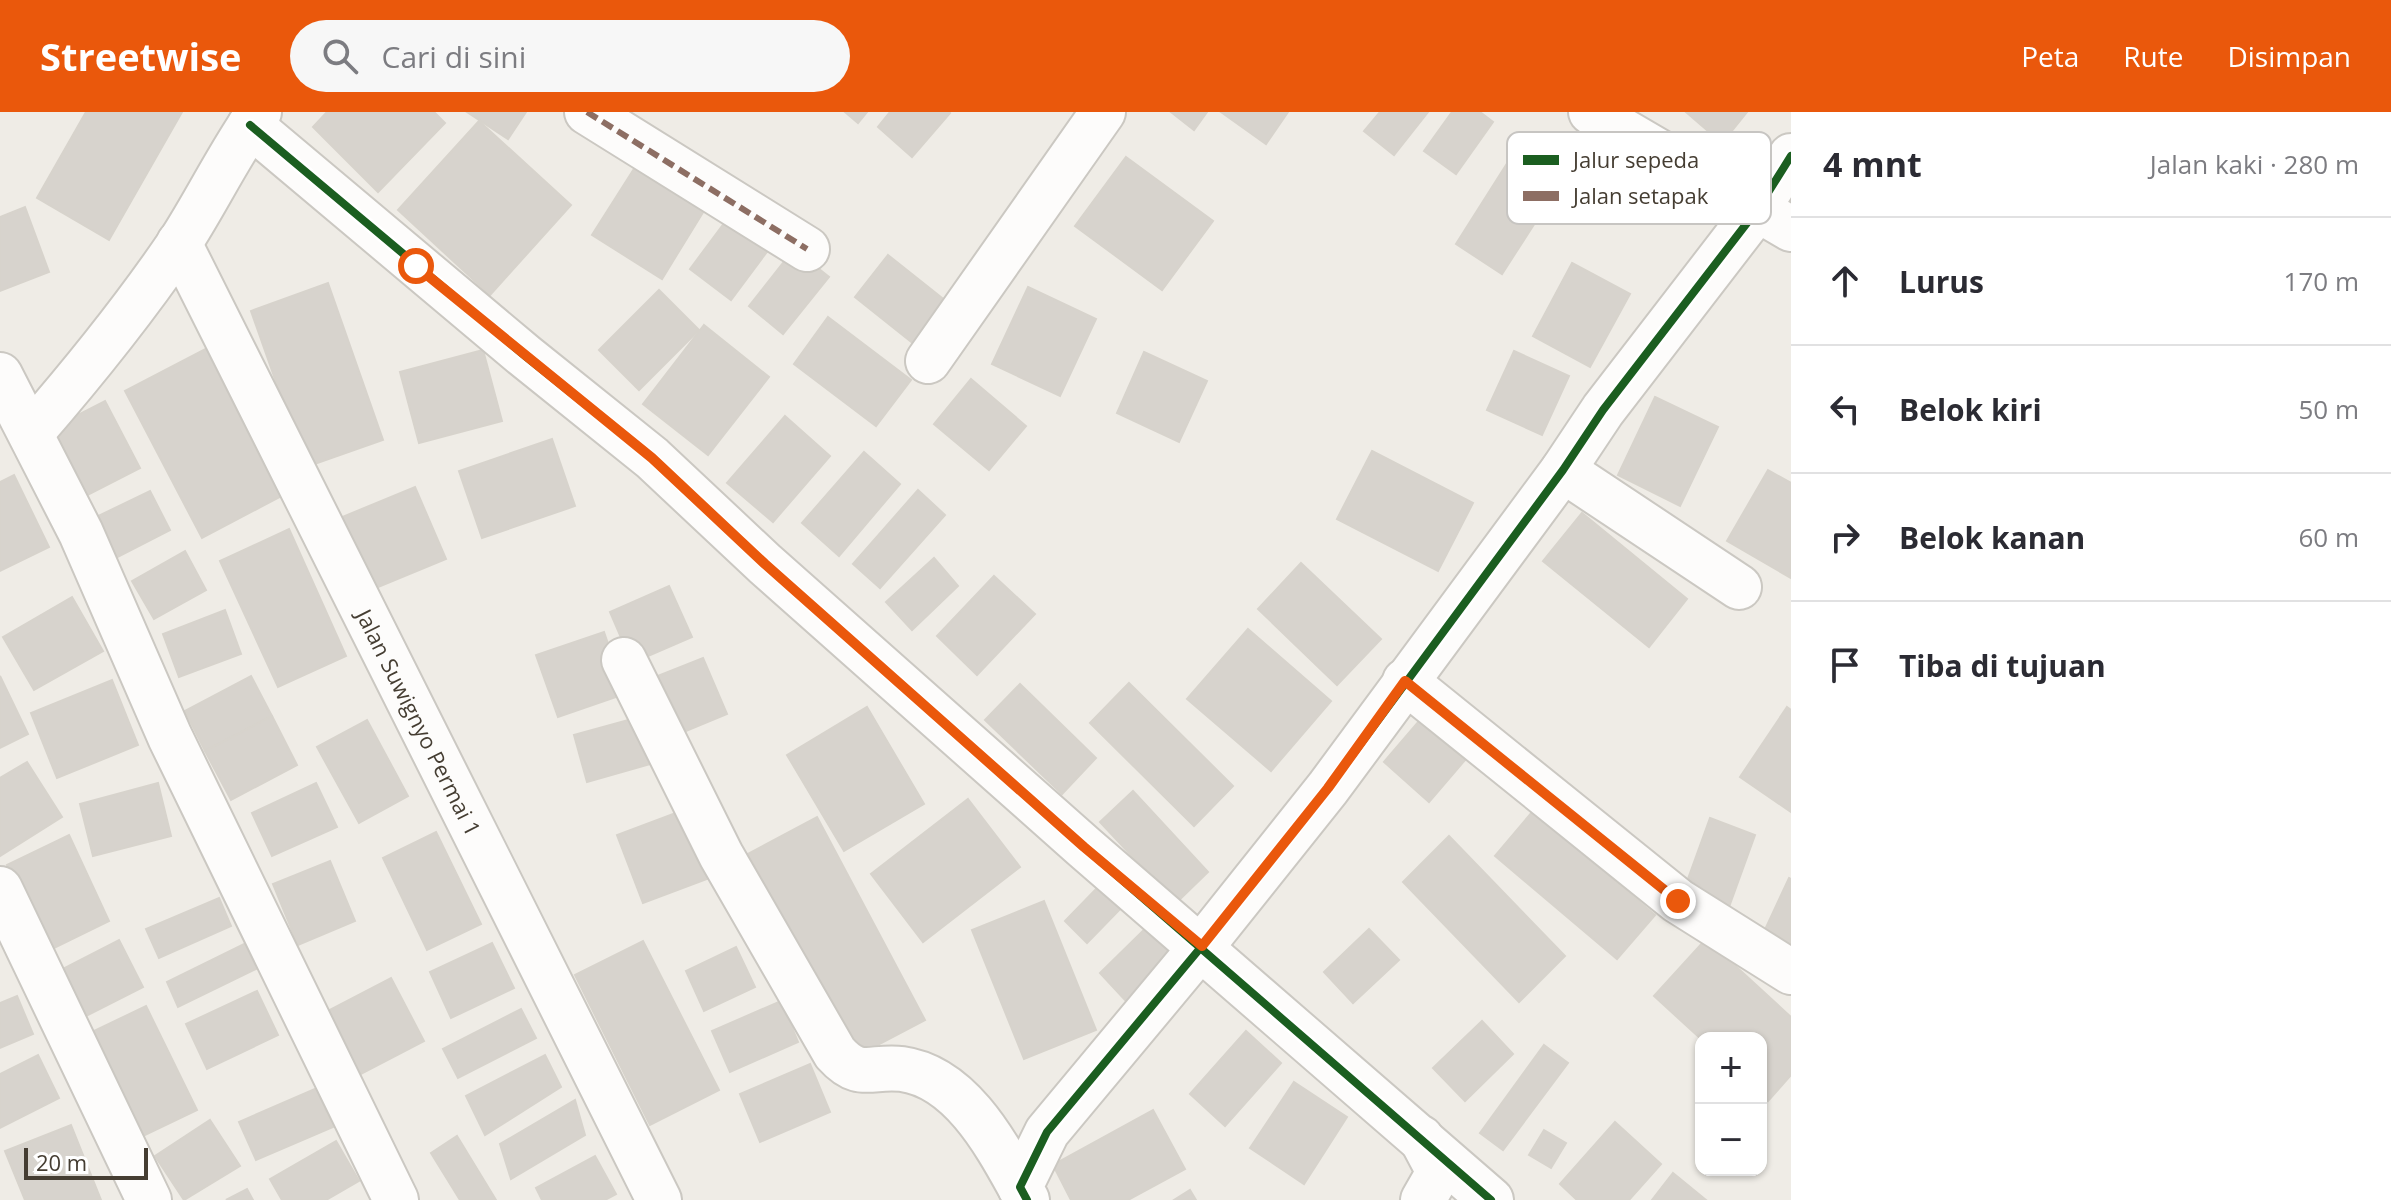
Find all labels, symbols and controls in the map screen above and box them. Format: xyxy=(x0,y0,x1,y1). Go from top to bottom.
search box xyxy=(290,20,850,92)
text: Streetwise xyxy=(40,30,242,82)
icon: search xyxy=(318,34,362,78)
text: Cari di sini xyxy=(382,36,526,77)
text: Peta xyxy=(2021,37,2079,75)
text: Rute xyxy=(2123,37,2183,75)
text: Disimpan xyxy=(2227,37,2351,75)
legend xyxy=(1507,132,1771,224)
text: 4 mnt xyxy=(1823,141,1922,187)
text: Jalur sepeda xyxy=(1571,144,1699,174)
text: Jalan kaki · 280 m xyxy=(2150,146,2359,182)
text: Jalan setapak xyxy=(1571,180,1709,210)
route start xyxy=(398,248,434,284)
icon: ahead xyxy=(1823,259,1867,303)
text: Lurus xyxy=(1899,261,1984,302)
text: 170 m xyxy=(2284,263,2359,299)
icon: left xyxy=(1823,387,1867,431)
text: Belok kiri xyxy=(1899,389,2042,430)
text: 50 m xyxy=(2298,391,2359,427)
icon: right xyxy=(1823,515,1867,559)
text: Belok kanan xyxy=(1899,517,2085,558)
text: 60 m xyxy=(2298,519,2359,555)
street label: Jalan Suwignyo Permai 1 xyxy=(349,602,489,841)
icon: arrive xyxy=(1823,643,1867,687)
text: Tiba di tujuan xyxy=(1899,645,2106,686)
route end xyxy=(1660,883,1696,919)
map controls xyxy=(1695,1032,1767,1176)
button: + xyxy=(1695,1032,1767,1104)
button: − xyxy=(1695,1104,1767,1176)
scale bar xyxy=(24,1144,148,1180)
text: 20 m xyxy=(36,1147,87,1177)

